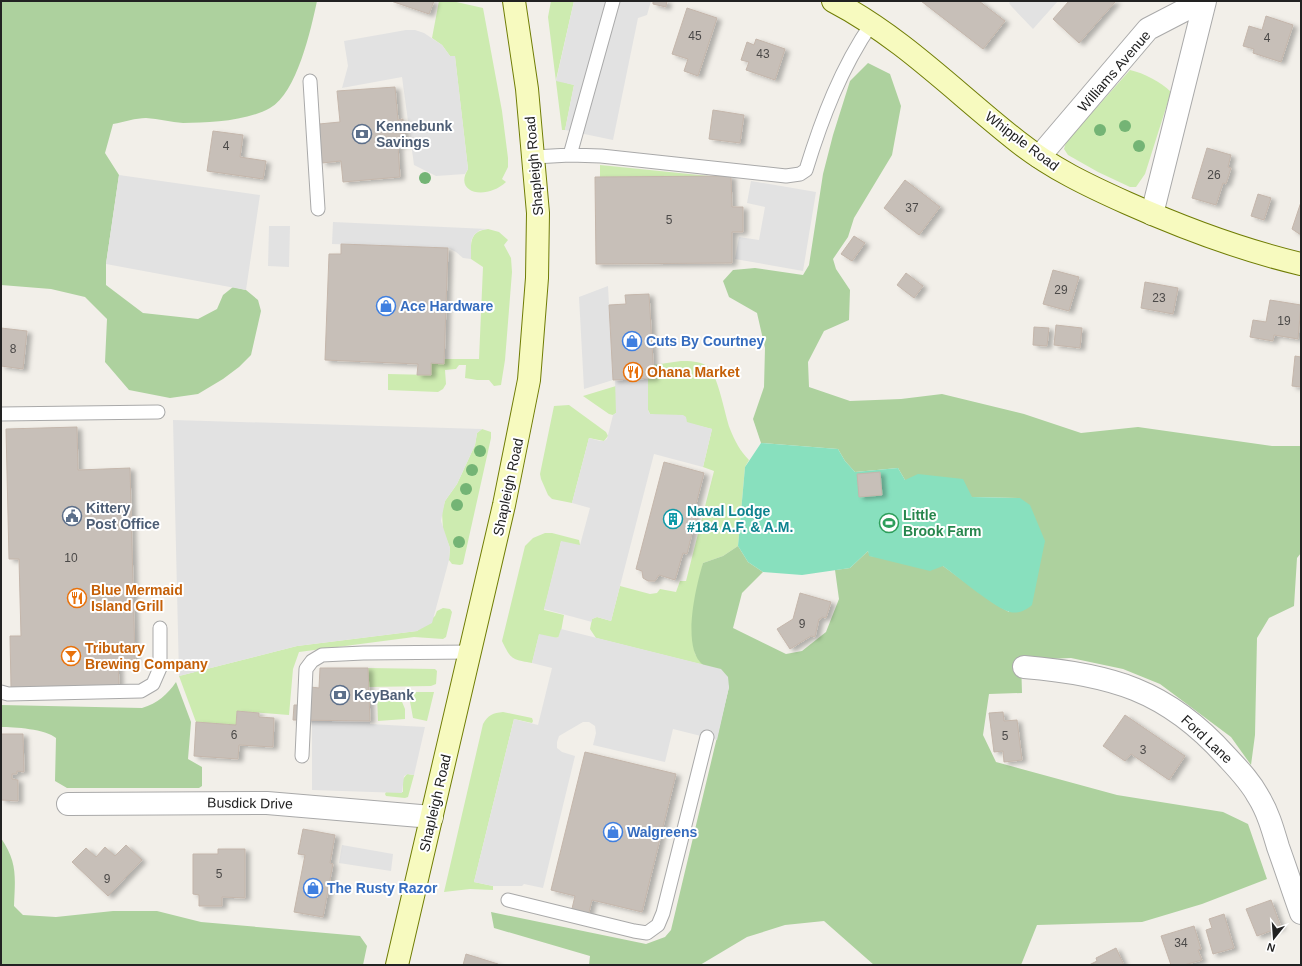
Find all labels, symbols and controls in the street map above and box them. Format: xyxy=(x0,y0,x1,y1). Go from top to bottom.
street label: Williams Avenue xyxy=(1074,27,1154,115)
house number: 45 xyxy=(688,29,702,43)
house number: 4 xyxy=(1264,31,1271,45)
house number: 43 xyxy=(756,47,770,61)
street label: Whipple Road xyxy=(982,108,1062,174)
street label: Shapleigh Road xyxy=(522,116,546,216)
place label: Kennebunk Savings xyxy=(376,118,452,150)
bank icon: Kennebunk Savings xyxy=(351,123,373,145)
house number: 4 xyxy=(223,139,230,153)
house number: 26 xyxy=(1207,168,1221,182)
house number: 37 xyxy=(905,201,919,215)
house number: 5 xyxy=(666,213,673,227)
house number: 29 xyxy=(1054,283,1068,297)
house number: 23 xyxy=(1152,291,1166,305)
shop icon: Ace Hardware xyxy=(375,295,397,317)
place label: Ace Hardware xyxy=(400,298,494,314)
house number: 19 xyxy=(1277,314,1291,328)
shop icon: Cuts By Courtney xyxy=(621,330,643,352)
place label: Cuts By Courtney xyxy=(646,333,764,349)
house number: 8 xyxy=(10,342,17,356)
restaurant icon: Ohana Market xyxy=(622,361,644,383)
place label: Ohana Market xyxy=(647,364,740,380)
street label: Shapleigh Road xyxy=(490,437,526,537)
place label: Kittery Post Office xyxy=(86,500,160,532)
place label: Naval Lodge #184 A.F. & A.M. xyxy=(687,503,793,535)
public building icon: Kittery Post Office xyxy=(61,505,83,527)
place label: Little Brook Farm xyxy=(903,507,982,539)
building icon: Naval Lodge #184 A.F. & A.M. xyxy=(662,508,684,530)
sports icon: Little Brook Farm xyxy=(878,512,900,534)
house number: 10 xyxy=(64,551,78,565)
place label: Blue Mermaid Island Grill xyxy=(91,582,183,614)
restaurant icon: Blue Mermaid Island Grill xyxy=(66,587,88,609)
house number: 9 xyxy=(799,617,806,631)
place label: Tributary Brewing Company xyxy=(85,640,208,672)
bar icon: Tributary Brewing Company xyxy=(60,645,82,667)
bank icon: KeyBank xyxy=(329,684,351,706)
place label: KeyBank xyxy=(354,687,414,703)
street label: Ford Lane xyxy=(1178,711,1236,767)
house number: 6 xyxy=(231,728,238,742)
house number: 5 xyxy=(1002,729,1009,743)
house number: 3 xyxy=(1140,743,1147,757)
street label: Shapleigh Road xyxy=(416,753,454,853)
street label: Busdick Drive xyxy=(207,794,293,812)
shop icon: Walgreens xyxy=(602,821,624,843)
place label: Walgreens xyxy=(627,824,697,840)
house number: 5 xyxy=(216,867,223,881)
house number: 9 xyxy=(104,872,111,886)
shop icon: The Rusty Razor xyxy=(302,877,324,899)
place label: The Rusty Razor xyxy=(327,880,438,896)
north arrow xyxy=(1254,918,1294,958)
house number: 34 xyxy=(1174,936,1188,950)
text: N xyxy=(1265,941,1277,954)

